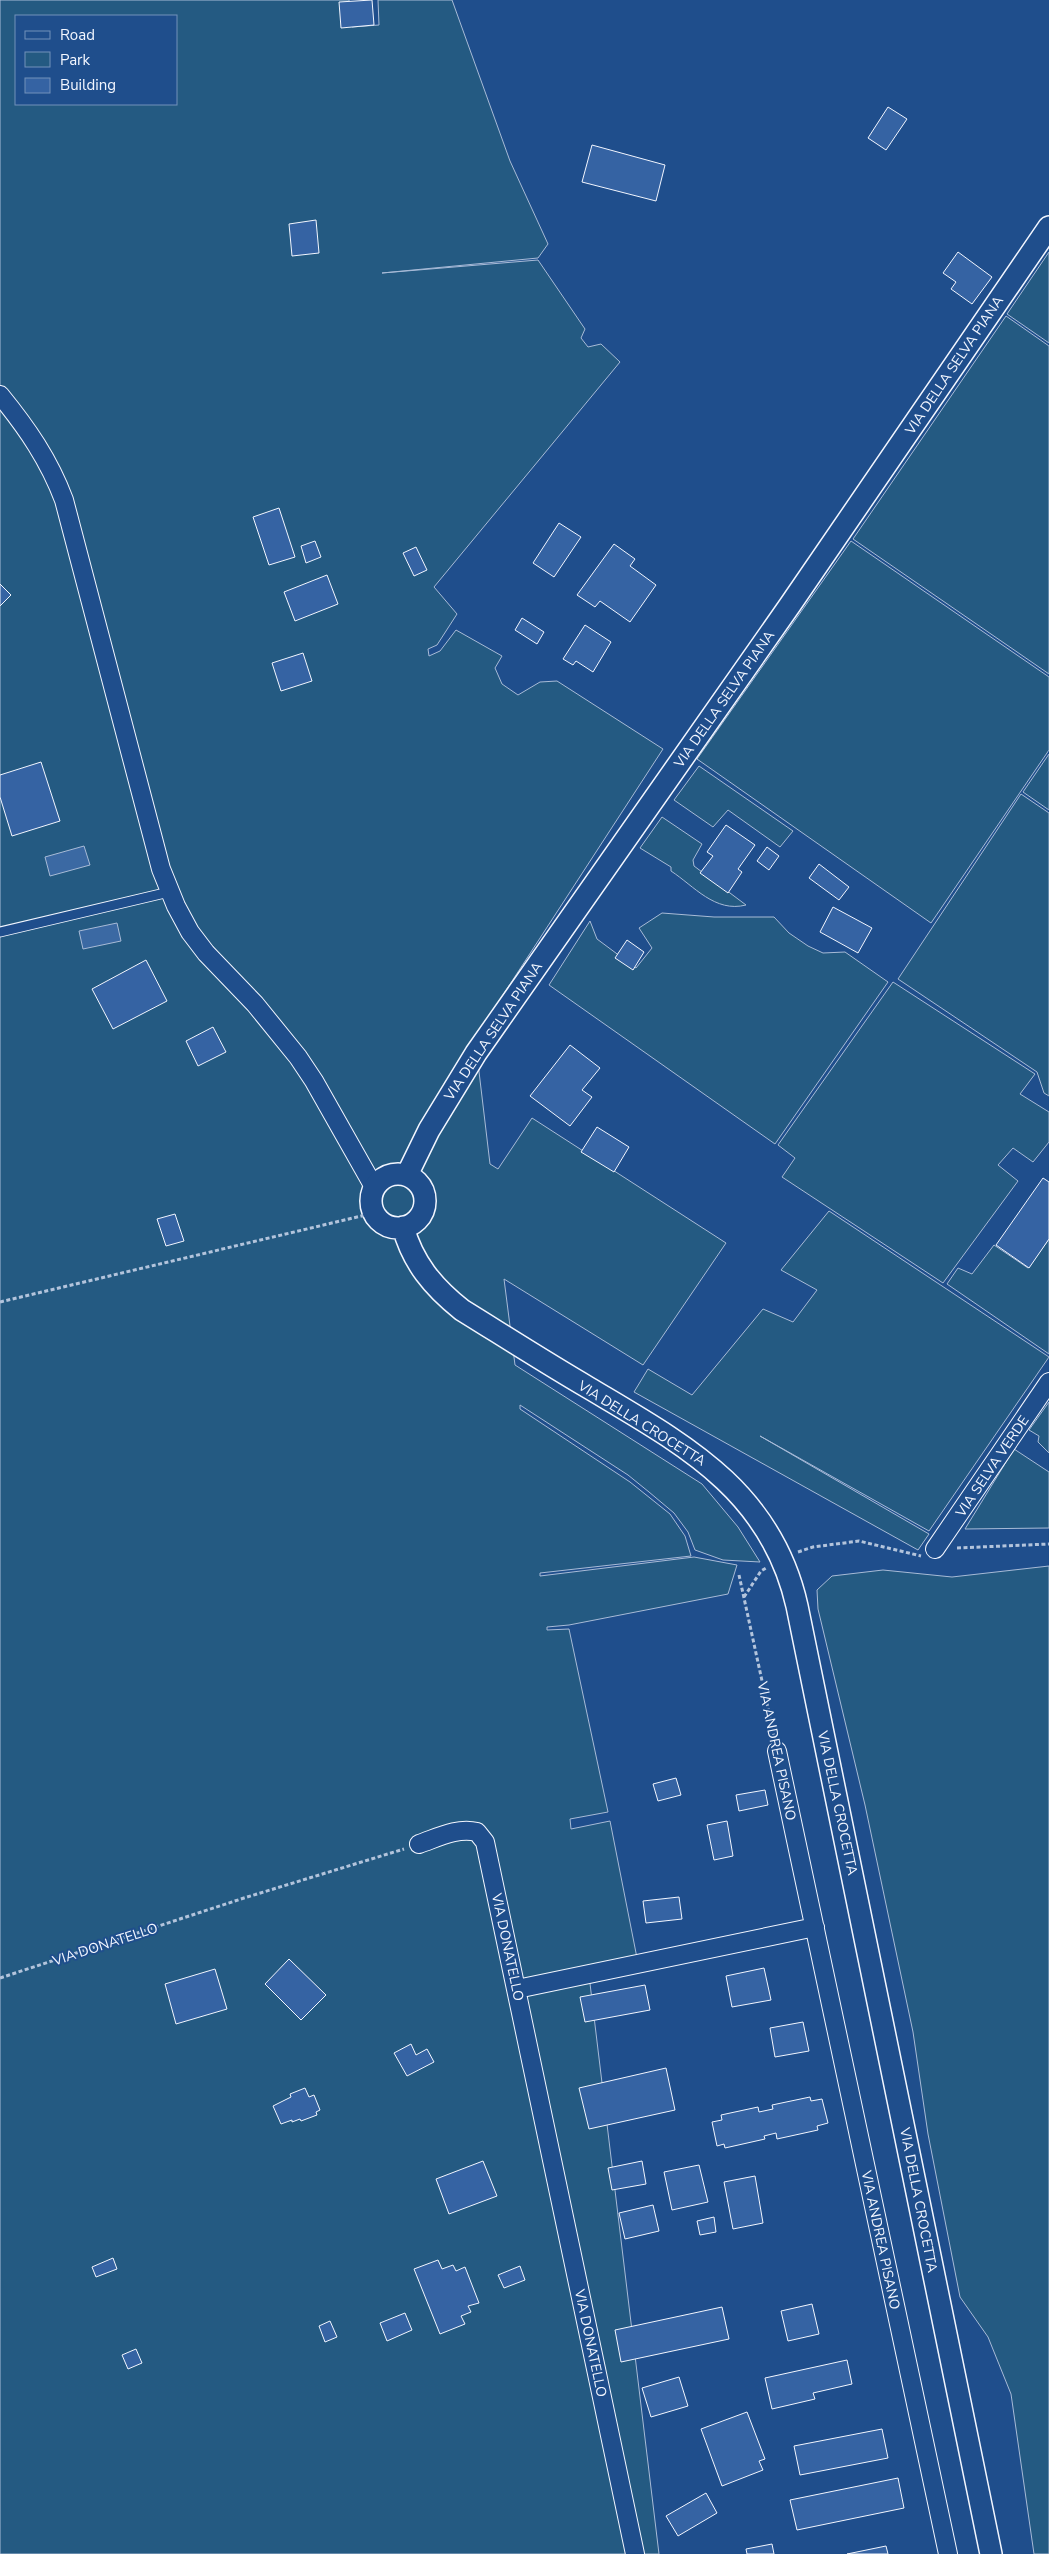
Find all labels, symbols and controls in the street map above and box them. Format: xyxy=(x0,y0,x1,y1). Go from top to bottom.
legend xyxy=(15,15,178,105)
text: Road xyxy=(60,25,95,45)
text: Park xyxy=(60,50,90,70)
text: Building xyxy=(60,75,116,95)
street label: VIA DELLA SELVA PIANA xyxy=(900,292,1008,439)
street label: VIA DELLA SELVA PIANA xyxy=(669,627,779,772)
street label: VIA DELLA SELVA PIANA xyxy=(439,958,547,1105)
street label: VIA DELLA CROCETTA xyxy=(573,1376,709,1471)
street label: VIA SELVA VERDE xyxy=(951,1412,1033,1522)
street label: VIA ANDREA PISANO xyxy=(752,1679,801,1822)
street label: VIA DELLA CROCETTA xyxy=(813,1728,862,1877)
street label: VIA DONATELLO xyxy=(487,1891,528,2003)
street label: VIA DONATELLO xyxy=(49,1918,160,1971)
street label: VIA DELLA CROCETTA xyxy=(895,2125,942,2274)
street label: VIA ANDREA PISANO xyxy=(856,2168,905,2311)
street label: VIA DONATELLO xyxy=(570,2287,611,2399)

